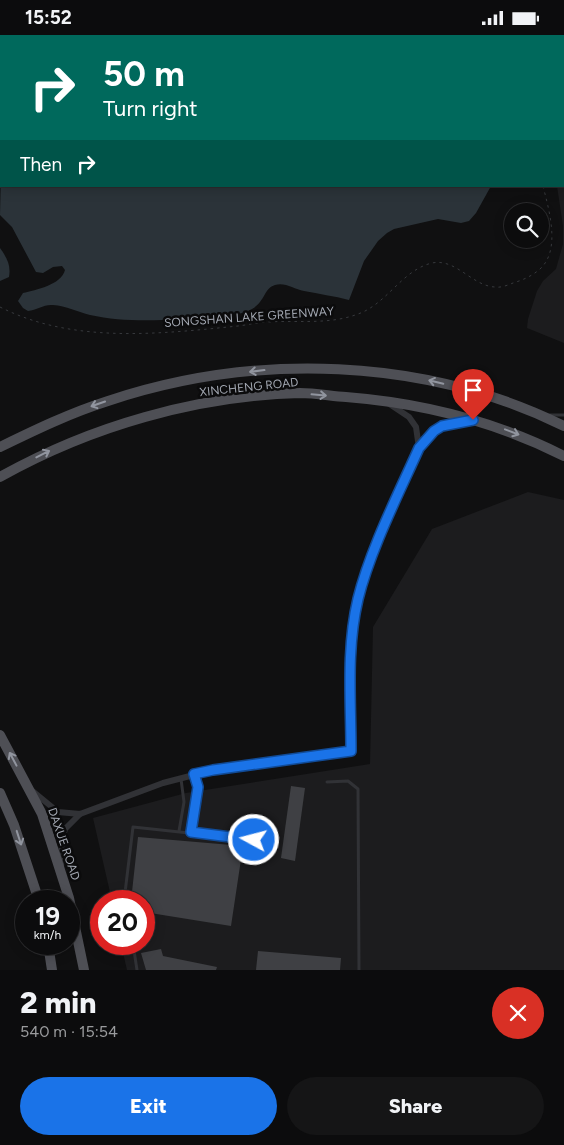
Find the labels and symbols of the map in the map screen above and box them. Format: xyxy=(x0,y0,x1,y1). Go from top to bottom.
street label: SONGSHAN LAKE GREENWAY xyxy=(164,304,335,330)
one-way arrow xyxy=(249,366,265,376)
pin xyxy=(452,369,494,420)
street label: XINCHENG ROAD xyxy=(199,375,299,399)
one-way arrow xyxy=(428,376,444,386)
one-way arrow xyxy=(311,390,327,399)
one-way arrow xyxy=(90,400,106,410)
one-way arrow xyxy=(504,428,519,437)
one-way arrow xyxy=(35,449,50,458)
one-way arrow xyxy=(8,752,17,767)
street label: DAXUE ROAD xyxy=(45,806,83,882)
position arrow xyxy=(227,813,279,865)
one-way arrow xyxy=(14,830,24,846)
speed limit sign: 20 xyxy=(90,890,155,955)

